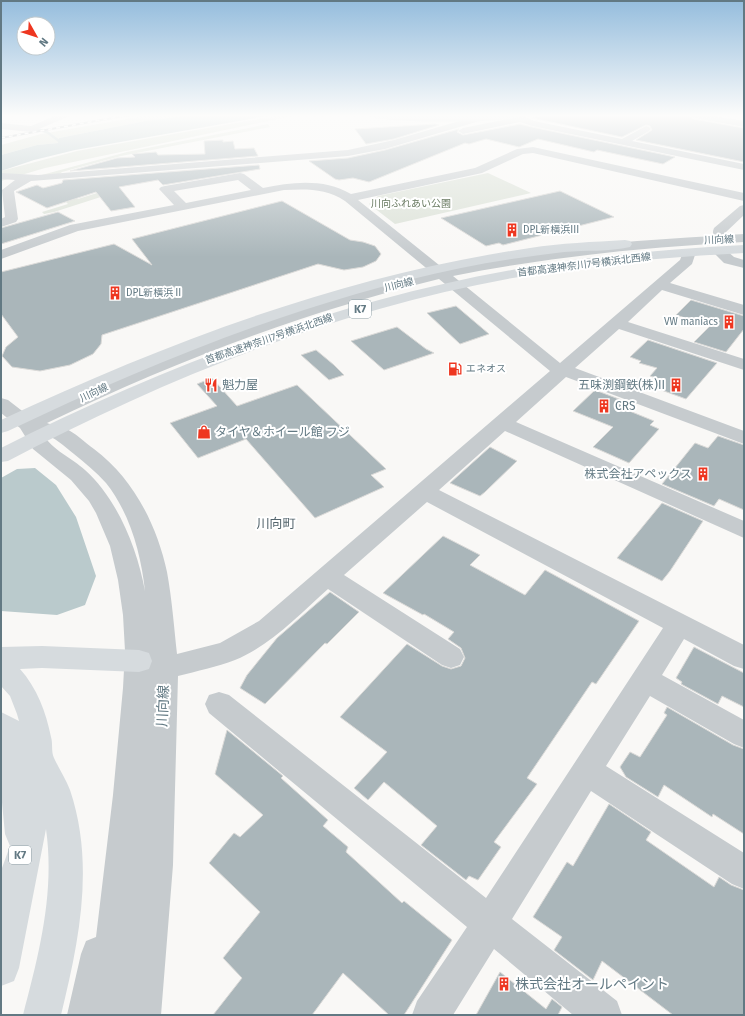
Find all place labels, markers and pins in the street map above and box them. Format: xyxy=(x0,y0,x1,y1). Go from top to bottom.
building icon: DPL新横浜III xyxy=(504,222,520,238)
place label: DPL新横浜III xyxy=(523,224,579,236)
building icon: DPL新横浜Ⅱ xyxy=(107,285,123,301)
place label: DPL新横浜Ⅱ xyxy=(126,287,183,299)
building icon: VW maniacs xyxy=(721,314,737,330)
place label: VW maniacs xyxy=(664,316,718,328)
fuel station icon: エネオス xyxy=(447,361,463,377)
place label: エネオス xyxy=(466,363,506,375)
restaurant icon: 魁力屋 xyxy=(203,377,219,393)
building icon: 五味渕鋼鉄(株)II xyxy=(668,377,684,393)
place label: 魁力屋 xyxy=(222,378,258,392)
place label: 五味渕鋼鉄(株)II xyxy=(578,378,665,392)
building icon: CRS xyxy=(596,398,612,414)
place label: CRS xyxy=(615,399,636,413)
shop icon: タイヤ＆ホイール館 フジ xyxy=(196,424,212,440)
place label: タイヤ＆ホイール館 フジ xyxy=(215,425,350,439)
building icon: 株式会社アペックス xyxy=(695,466,711,482)
place label: 株式会社アペックス xyxy=(585,467,692,481)
building icon: 株式会社オールペイント xyxy=(496,976,512,992)
place label: 株式会社オールペイント xyxy=(515,976,669,993)

